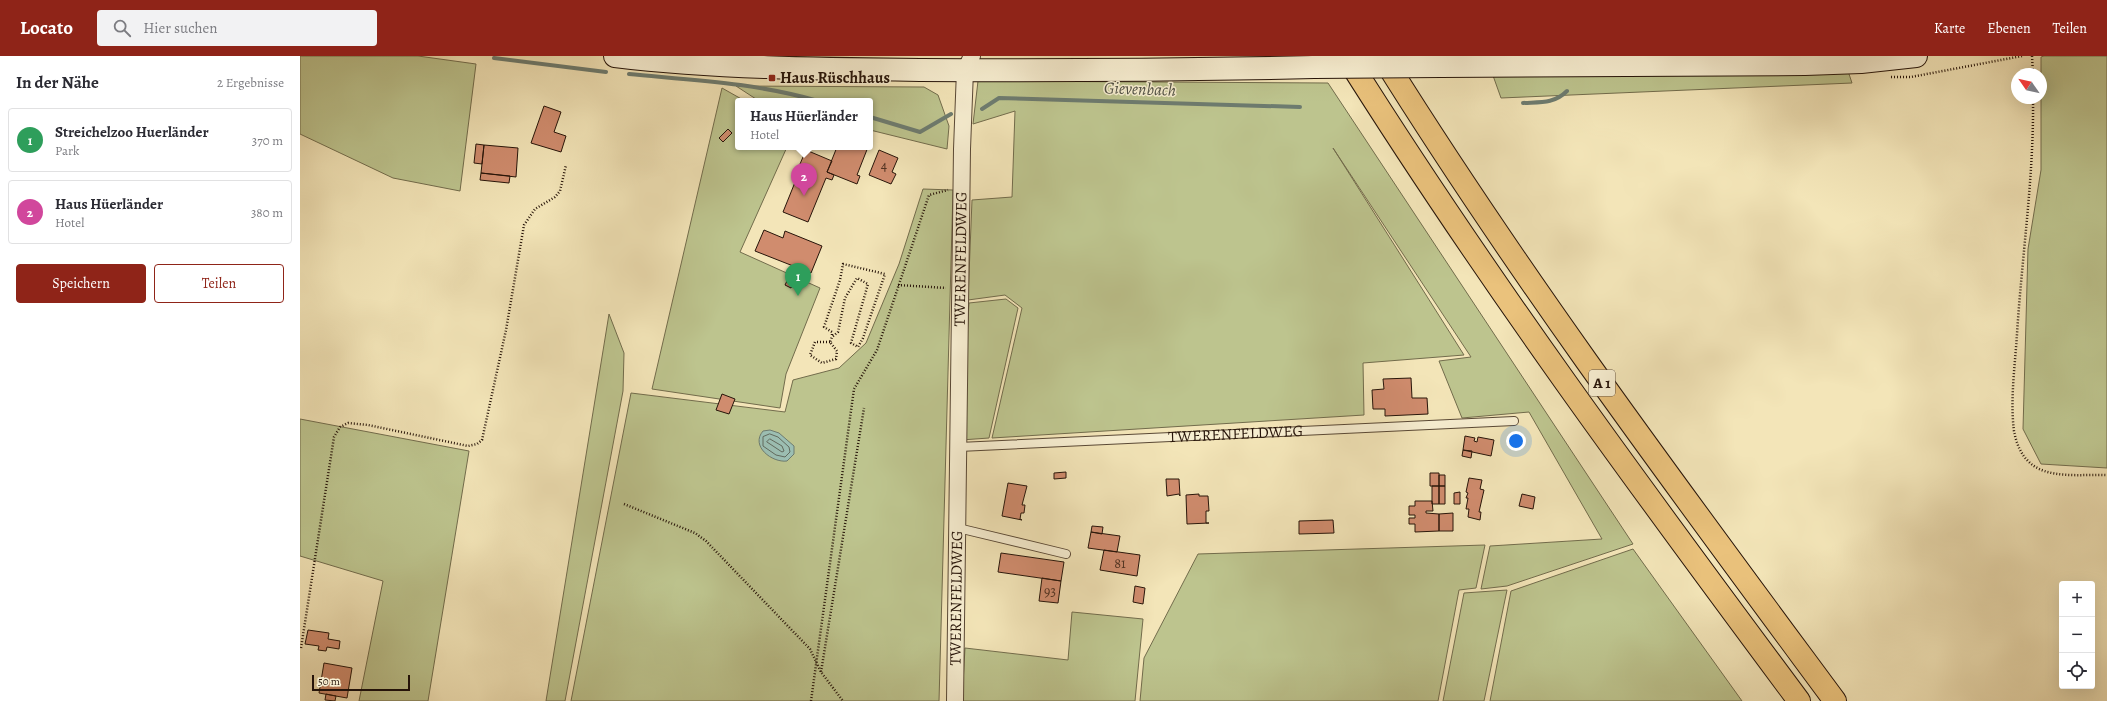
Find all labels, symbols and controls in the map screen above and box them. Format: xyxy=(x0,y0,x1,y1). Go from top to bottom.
search box xyxy=(97,10,377,46)
text: Locato xyxy=(20,15,73,41)
icon: search xyxy=(111,17,133,39)
text: Hier suchen xyxy=(143,18,217,38)
text: Karte xyxy=(1934,19,1965,38)
text: Ebenen xyxy=(1987,19,2031,38)
text: Teilen xyxy=(2053,19,2087,38)
place label: Haus Rüschhaus xyxy=(780,67,890,89)
north arrow xyxy=(2011,68,2047,104)
text: In der Nähe xyxy=(16,71,99,94)
marker: Haus Rüschhaus xyxy=(767,73,777,83)
text: 2 Ergebnisse xyxy=(217,74,284,91)
water label: Gievenbach xyxy=(1103,76,1177,102)
popup xyxy=(735,98,873,150)
text: Haus Hüerländer xyxy=(750,106,858,126)
text: Streichelzoo Huerländer xyxy=(55,122,209,142)
text: Hotel xyxy=(750,126,779,143)
text: 1 xyxy=(28,132,32,149)
text: 370 m xyxy=(252,132,283,149)
text: Park xyxy=(55,142,79,159)
house number: 4 xyxy=(881,156,887,175)
pin: 2 xyxy=(791,163,817,196)
street label: TWERENFELDWEG xyxy=(949,191,972,327)
text: Haus Hüerländer xyxy=(55,194,163,214)
text: 2 xyxy=(27,204,33,221)
text: 380 m xyxy=(251,204,283,221)
text: Hotel xyxy=(55,214,84,231)
pin: 1 xyxy=(785,263,811,296)
button: Speichern xyxy=(16,264,146,303)
button: Teilen xyxy=(154,264,284,303)
road number: A 1 xyxy=(1589,370,1615,396)
street label: TWERENFELDWEG xyxy=(1168,420,1304,448)
your location xyxy=(1506,431,1526,451)
street label: TWERENFELDWEG xyxy=(944,530,968,666)
house number: 81 xyxy=(1114,554,1126,573)
map controls xyxy=(2059,581,2095,689)
button: + xyxy=(2059,581,2095,617)
house number: 93 xyxy=(1044,582,1056,601)
button: − xyxy=(2059,617,2095,653)
button: locate xyxy=(2059,653,2095,689)
scale bar xyxy=(312,673,410,692)
text: 50 m xyxy=(318,674,340,689)

